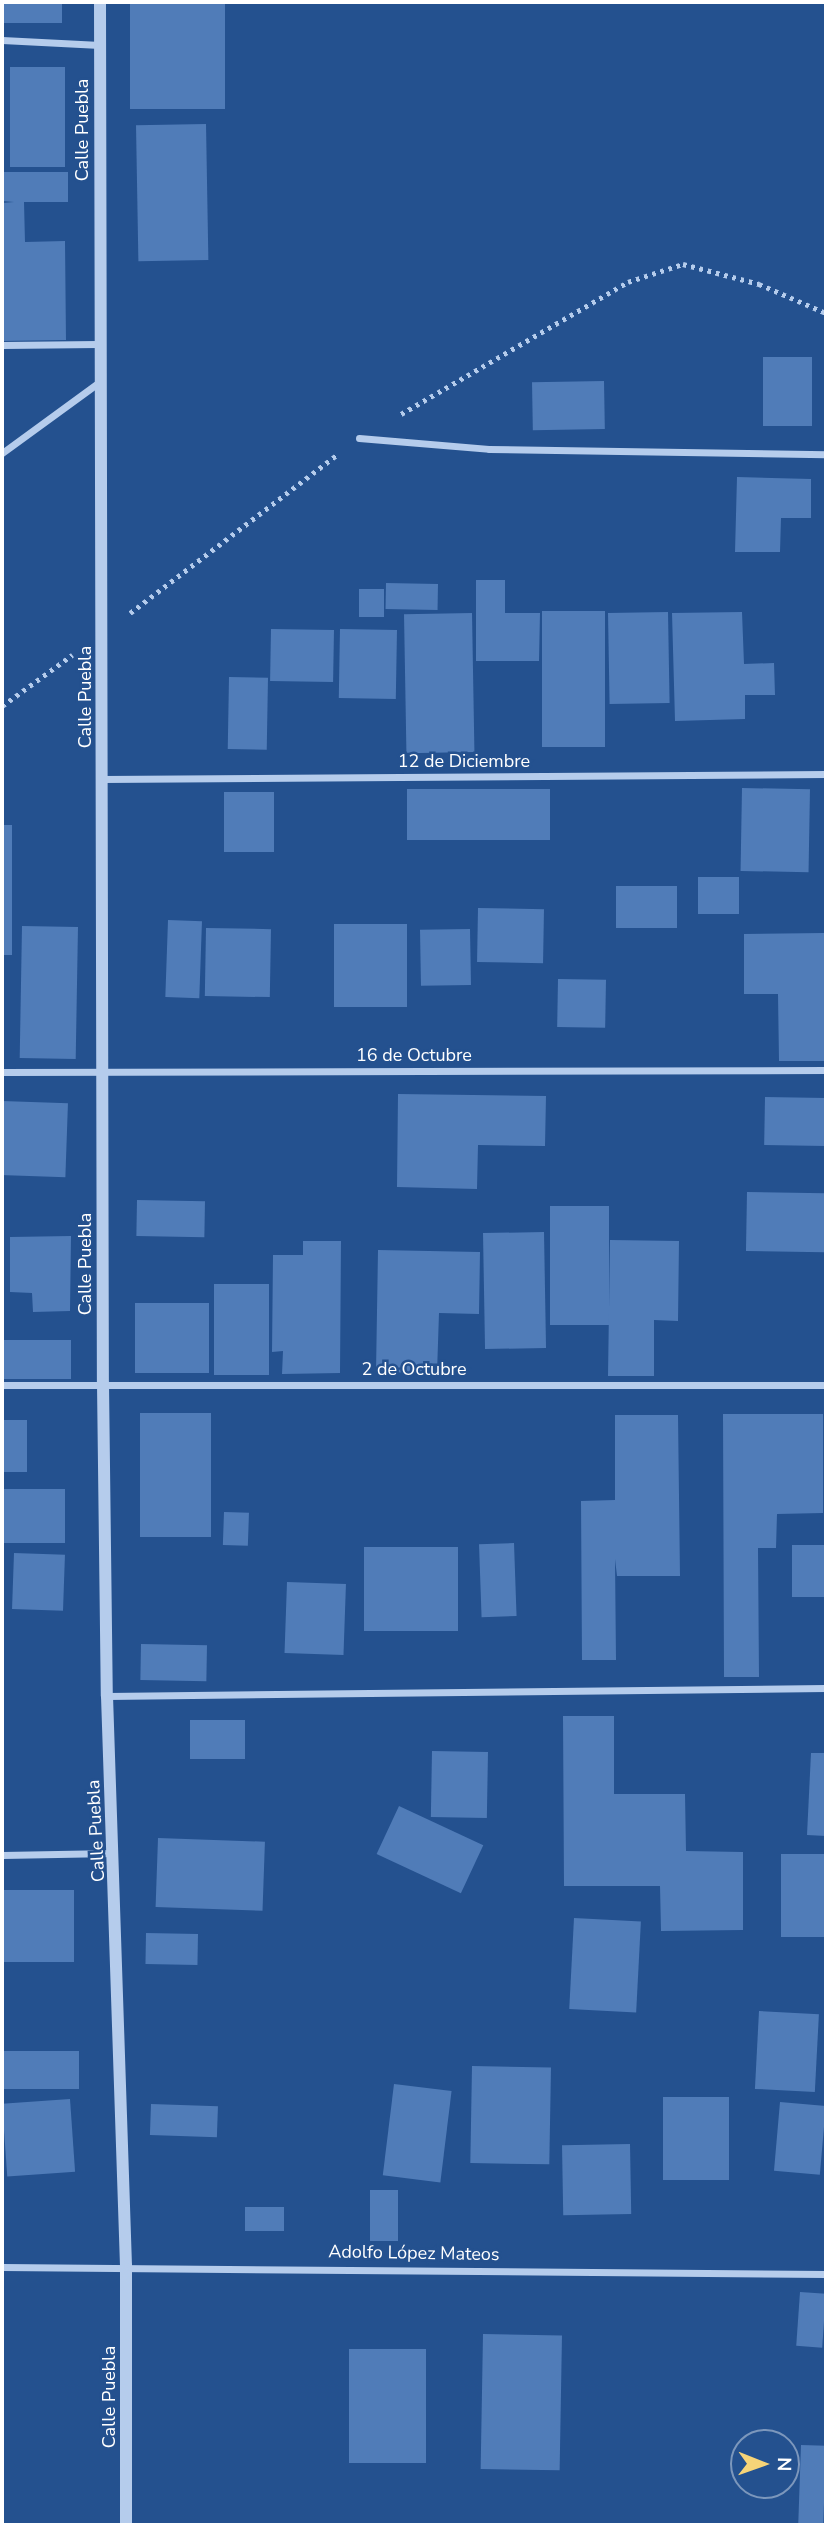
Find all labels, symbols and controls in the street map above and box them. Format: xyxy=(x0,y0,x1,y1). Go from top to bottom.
street label: Calle Puebla xyxy=(71,79,93,181)
street label: Calle Puebla xyxy=(74,646,96,748)
street label: 12 de Diciembre xyxy=(398,750,530,772)
street label: 16 de Octubre xyxy=(356,1044,472,1066)
street label: Calle Puebla xyxy=(74,1213,96,1315)
street label: 2 de Octubre xyxy=(361,1358,467,1380)
street label: Calle Puebla xyxy=(83,1779,109,1883)
street label: Adolfo López Mateos xyxy=(328,2241,500,2265)
street label: Calle Puebla xyxy=(98,2346,120,2448)
north arrow xyxy=(730,2429,800,2499)
text: N xyxy=(771,2457,797,2472)

